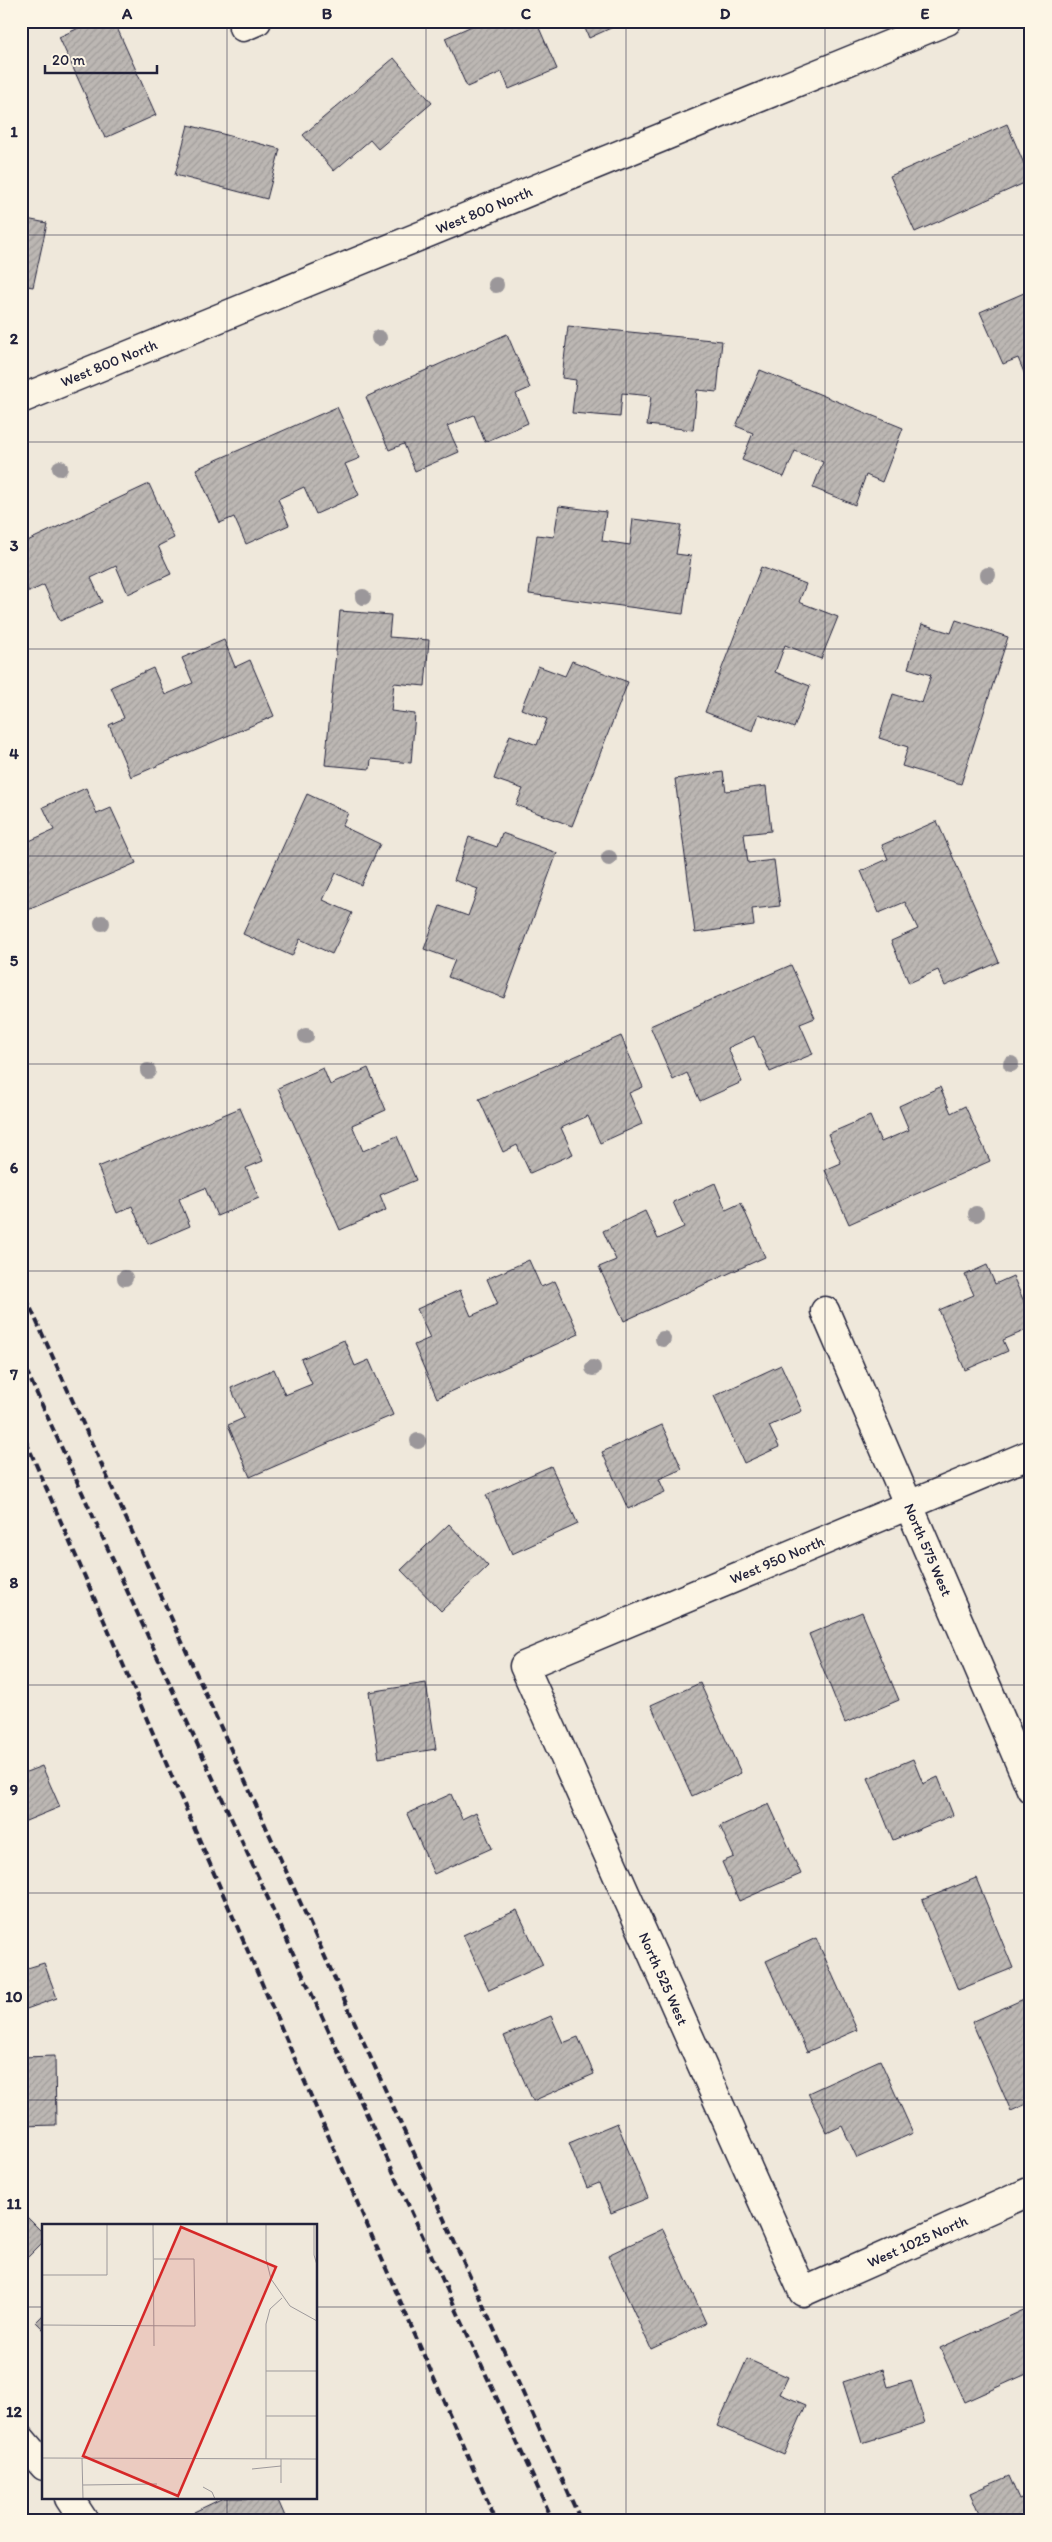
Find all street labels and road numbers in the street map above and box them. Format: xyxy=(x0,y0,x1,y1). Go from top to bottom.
street label: West 800 North xyxy=(433,182,535,238)
street label: West 800 North xyxy=(58,335,160,391)
street label: North 575 West xyxy=(900,1501,956,1599)
street label: West 950 North xyxy=(727,1532,827,1588)
street label: North 525 West xyxy=(635,1930,692,2028)
street label: West 1025 North xyxy=(864,2211,970,2271)

